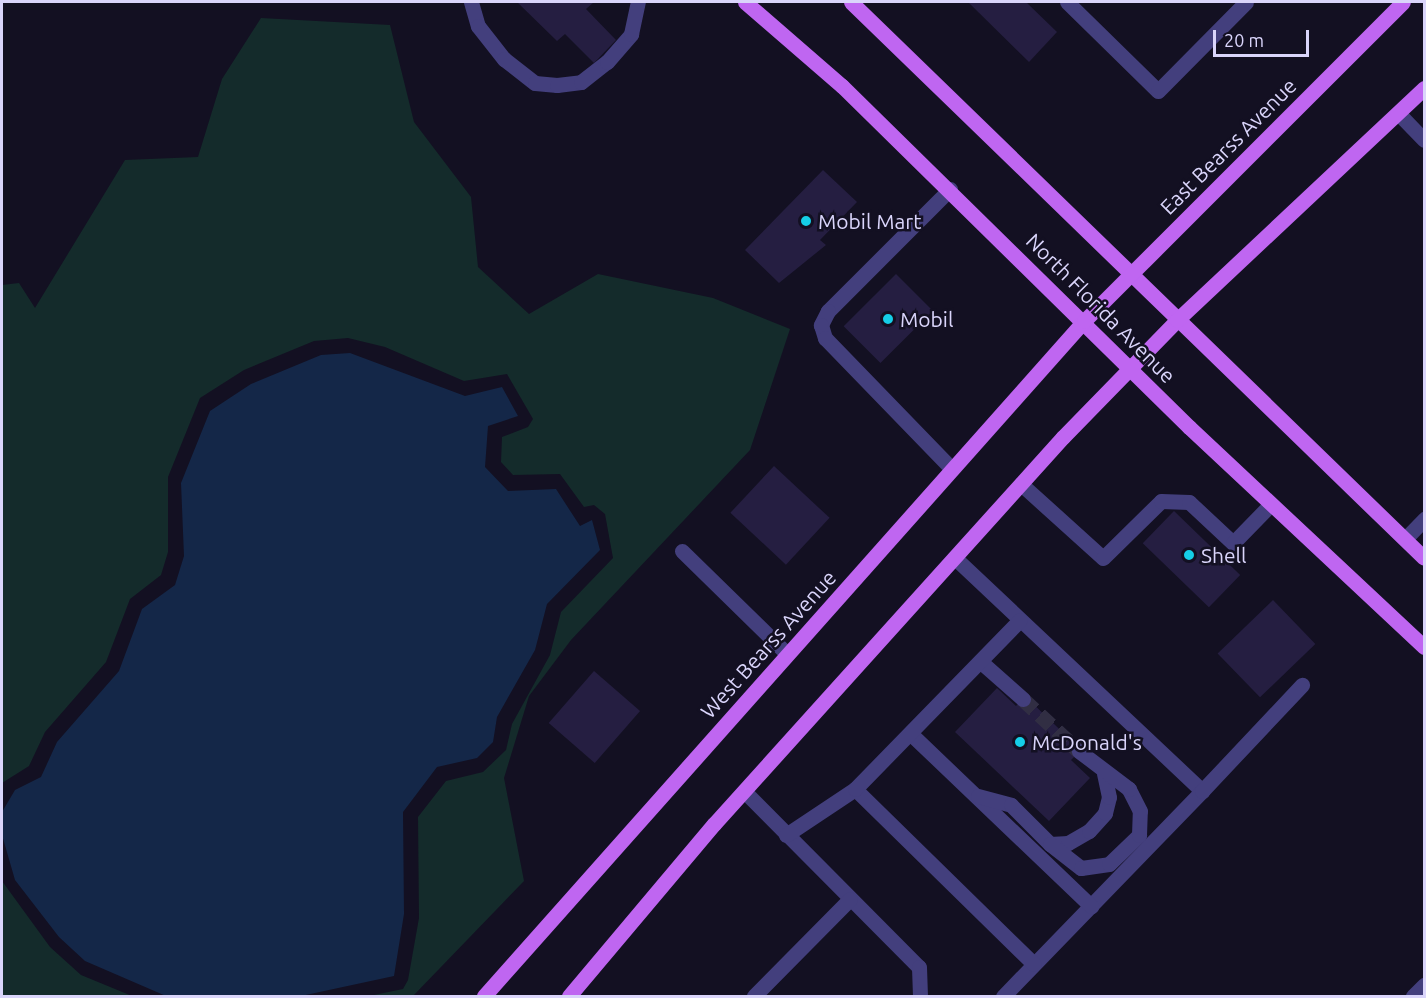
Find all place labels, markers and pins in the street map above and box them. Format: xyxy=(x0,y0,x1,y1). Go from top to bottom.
place label: Mobil Mart xyxy=(818,208,921,234)
marker: Mobil Mart xyxy=(799,214,813,228)
place label: Mobil xyxy=(900,306,953,332)
marker: Mobil xyxy=(881,312,895,326)
place label: Shell xyxy=(1201,542,1247,568)
marker: Shell xyxy=(1182,548,1196,562)
place label: McDonald's xyxy=(1032,729,1142,755)
marker: McDonald's xyxy=(1013,735,1027,749)

